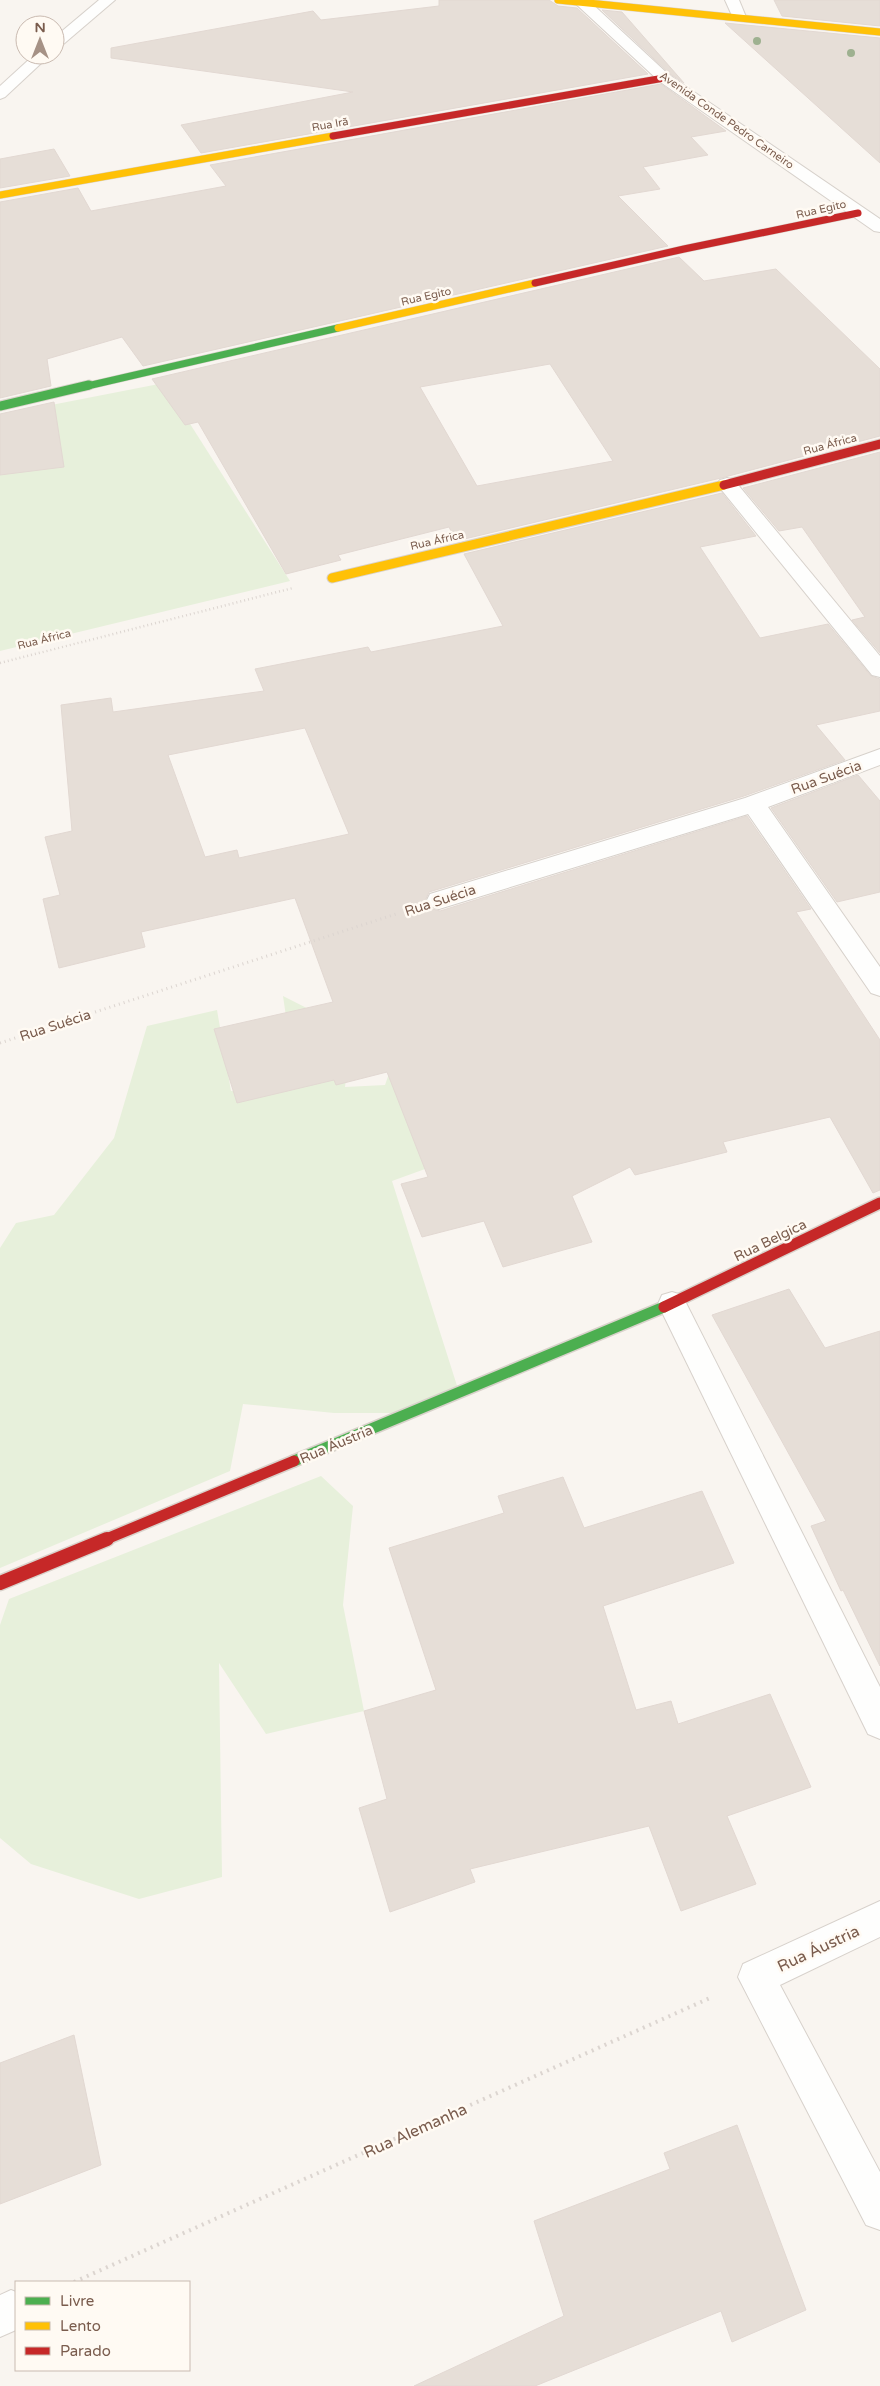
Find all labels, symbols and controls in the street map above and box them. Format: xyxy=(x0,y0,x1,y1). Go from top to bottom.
north arrow xyxy=(15,15,65,65)
text: N xyxy=(34,19,46,36)
street label: Avenida Conde Pedro Carneiro xyxy=(657,69,796,172)
street label: Rua Irã xyxy=(311,115,349,134)
street label: Rua Egito xyxy=(795,197,848,222)
street label: Rua Egito xyxy=(400,284,453,309)
street label: Rua África xyxy=(802,430,858,458)
street label: Rua África xyxy=(409,527,465,553)
street label: Rua África xyxy=(16,626,72,652)
street label: Rua Suécia xyxy=(789,757,864,798)
street label: Rua Suécia xyxy=(402,881,478,920)
street label: Rua Suécia xyxy=(17,1006,93,1045)
street label: Rua Belgica xyxy=(731,1216,809,1265)
street label: Rua Áustria xyxy=(297,1421,375,1467)
street label: Rua Áustria xyxy=(774,1921,863,1977)
street label: Rua Alemanha xyxy=(360,2099,470,2163)
legend xyxy=(15,2281,190,2371)
text: Livre xyxy=(60,2292,94,2310)
text: Lento xyxy=(60,2317,101,2335)
text: Parado xyxy=(60,2342,111,2360)

